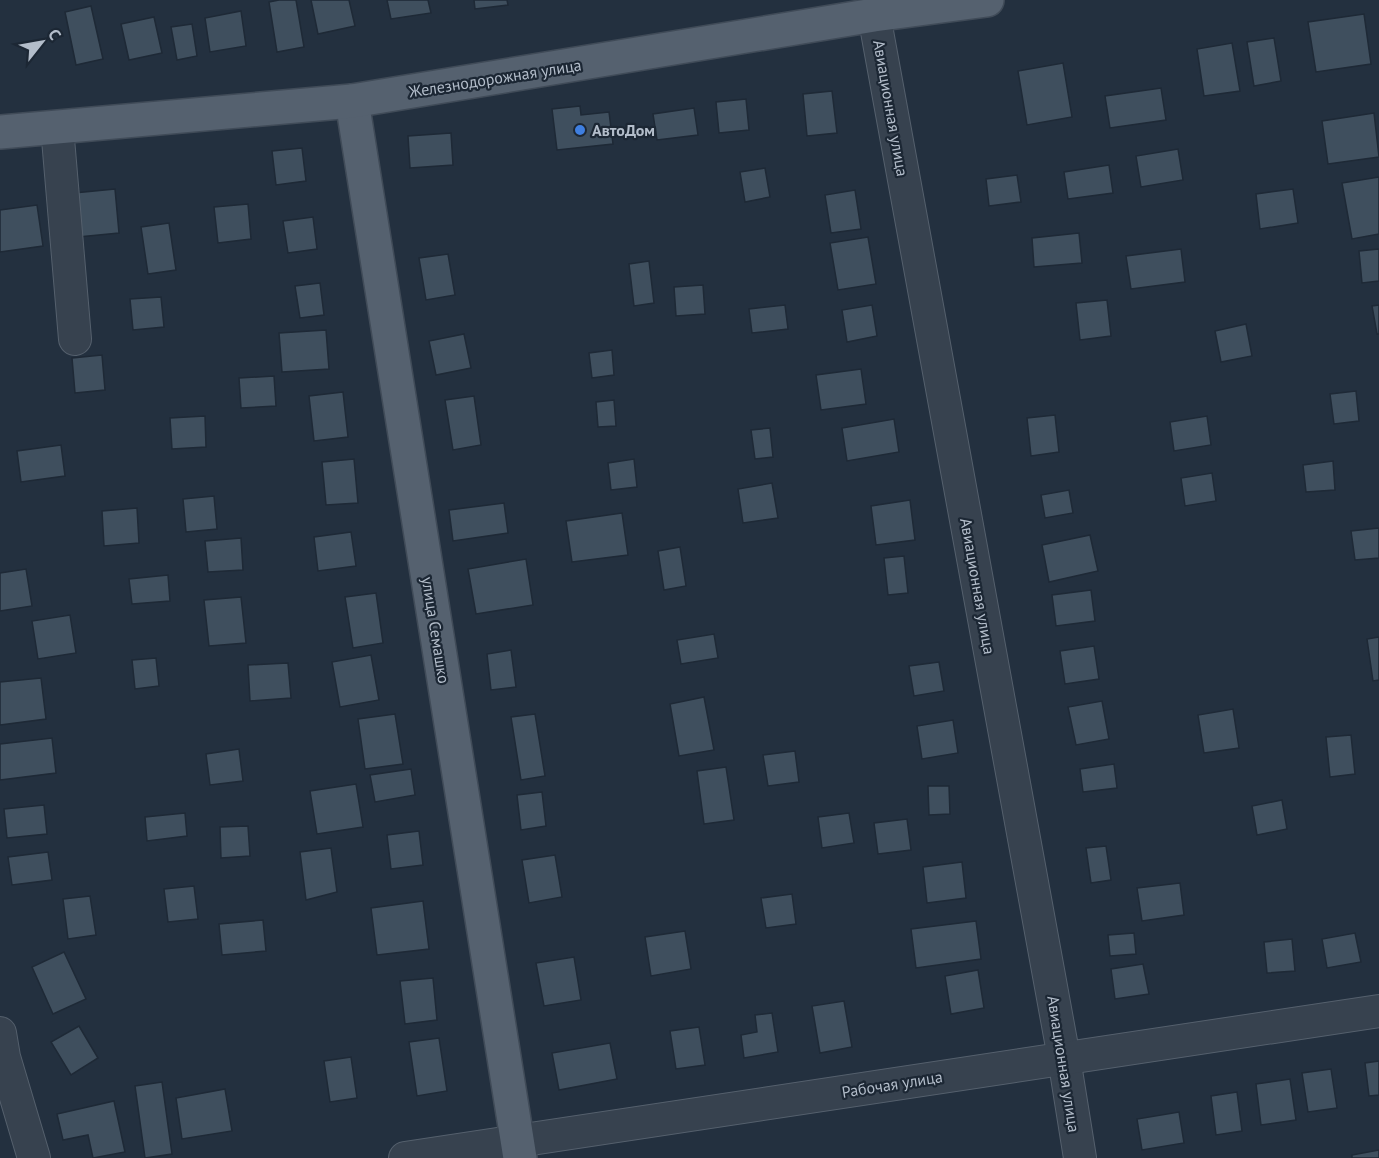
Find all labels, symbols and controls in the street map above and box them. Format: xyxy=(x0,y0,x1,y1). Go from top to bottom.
north arrow xyxy=(12,12,72,72)
text: С xyxy=(44,25,66,43)
street label: Авиационная улица xyxy=(869,38,913,178)
street label: Железнодорожная улица xyxy=(406,54,583,102)
place label: АвтоДом xyxy=(592,120,655,140)
marker: АвтоДом xyxy=(573,123,587,137)
street label: Авиационная улица xyxy=(956,516,1000,656)
street label: улица Семашко xyxy=(418,575,454,685)
street label: Авиационная улица xyxy=(1043,994,1085,1134)
street label: Рабочая улица xyxy=(840,1066,944,1102)

